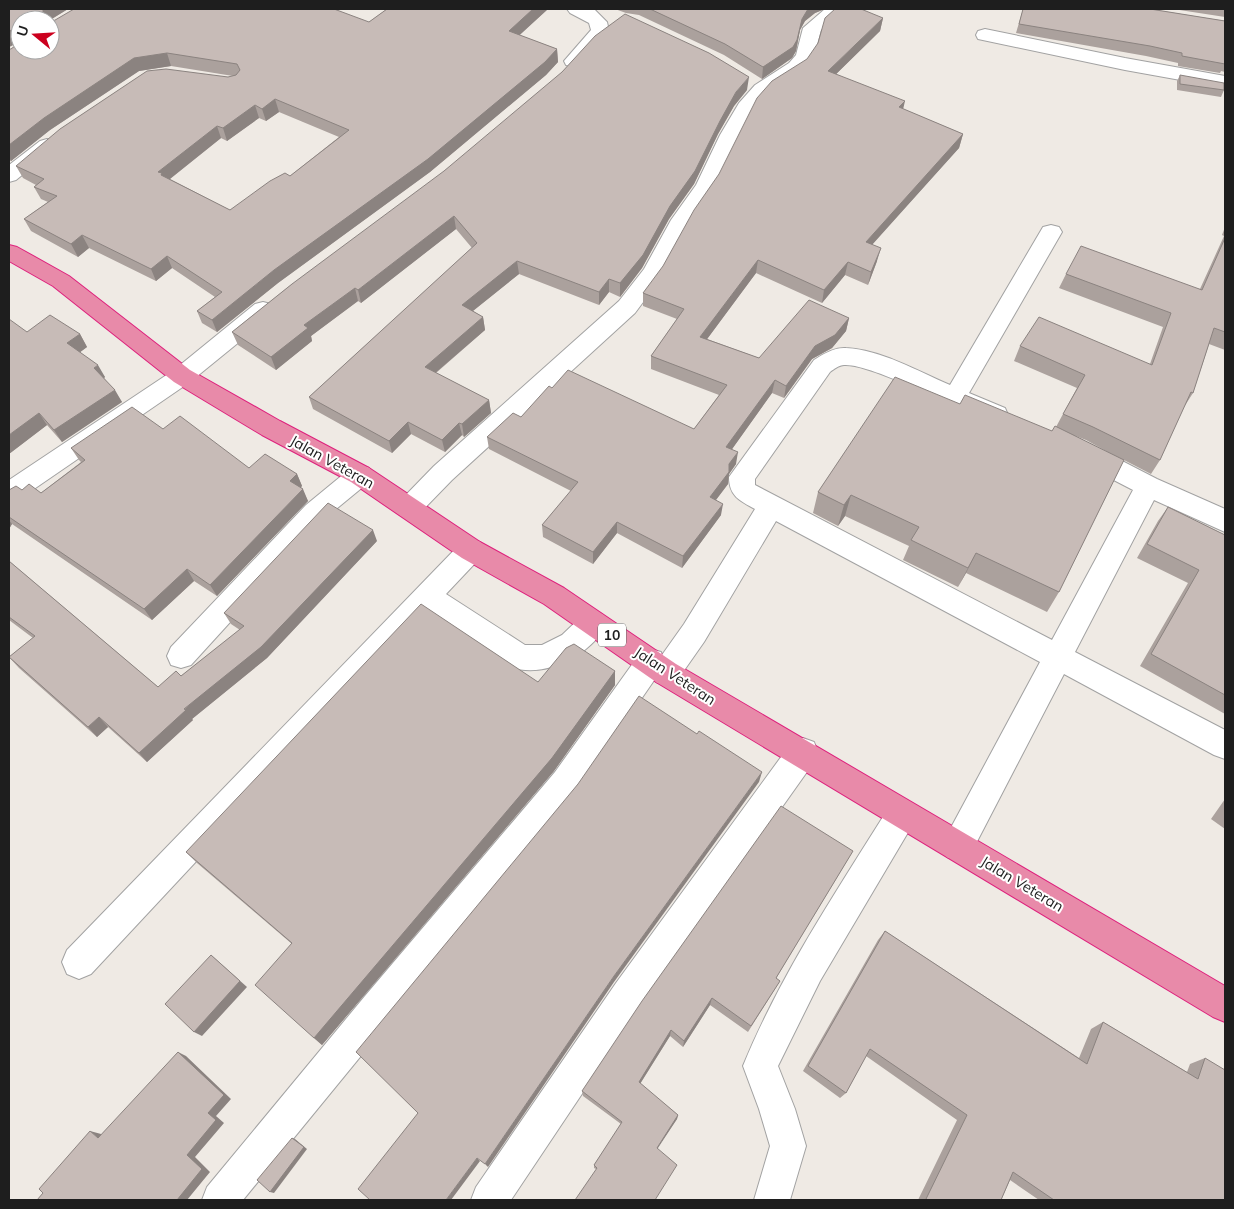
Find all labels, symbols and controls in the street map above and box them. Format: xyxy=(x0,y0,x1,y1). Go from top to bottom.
north arrow xyxy=(10,10,60,60)
text: U xyxy=(12,23,33,39)
street label: Jalan Veteran xyxy=(287,431,378,493)
road number: 10 xyxy=(598,624,626,646)
street label: Jalan Veteran xyxy=(631,642,720,709)
street label: Jalan Veteran xyxy=(977,851,1067,916)

